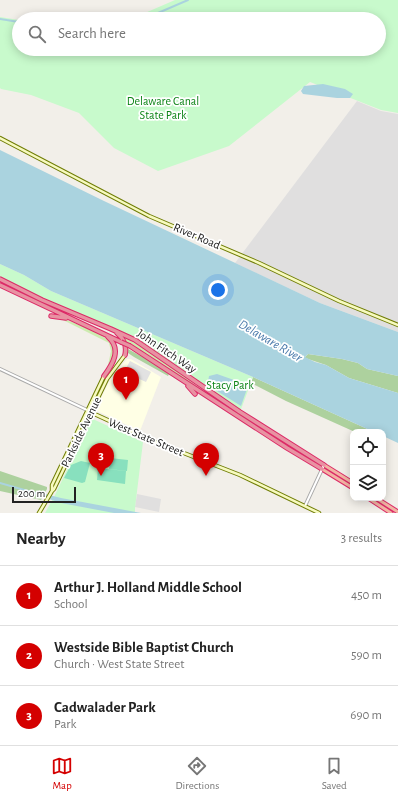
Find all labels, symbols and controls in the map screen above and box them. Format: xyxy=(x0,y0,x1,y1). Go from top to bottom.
search box xyxy=(12,12,386,56)
icon: search xyxy=(26,23,48,45)
text: Search here xyxy=(58,26,126,41)
park label: Delaware Canal State Park xyxy=(127,95,199,121)
street label: River Road xyxy=(172,221,222,251)
your location xyxy=(208,280,228,300)
water label: Delaware River xyxy=(236,318,305,365)
street label: John Fitch Way xyxy=(135,327,199,376)
pin: 1 xyxy=(113,367,139,400)
park label: Stacy Park xyxy=(206,379,254,392)
street label: Parkside Avenue xyxy=(59,395,103,469)
street label: West State Street xyxy=(107,416,186,458)
map controls xyxy=(350,429,386,501)
button: locate xyxy=(350,429,386,465)
pin: 3 xyxy=(88,443,114,476)
pin: 2 xyxy=(193,443,219,476)
button: layers xyxy=(350,465,386,501)
scale bar xyxy=(12,485,76,504)
text: 200 m xyxy=(18,488,45,499)
text: Nearby xyxy=(16,530,66,547)
text: 3 results xyxy=(341,532,382,545)
text: Arthur J. Holland Middle School xyxy=(54,580,242,595)
text: 1 xyxy=(27,589,31,602)
text: 450 m xyxy=(351,589,382,602)
text: School xyxy=(54,598,88,611)
text: Westside Bible Baptist Church xyxy=(54,640,234,655)
text: 2 xyxy=(26,649,32,662)
text: 590 m xyxy=(351,649,382,662)
text: Church · West State Street xyxy=(54,658,184,671)
text: Cadwalader Park xyxy=(54,700,156,715)
text: 3 xyxy=(26,709,32,722)
text: 690 m xyxy=(350,709,382,722)
text: Park xyxy=(54,718,76,731)
tab: Map xyxy=(51,755,73,792)
tab: Directions xyxy=(175,755,219,792)
tab: Saved xyxy=(322,755,347,792)

